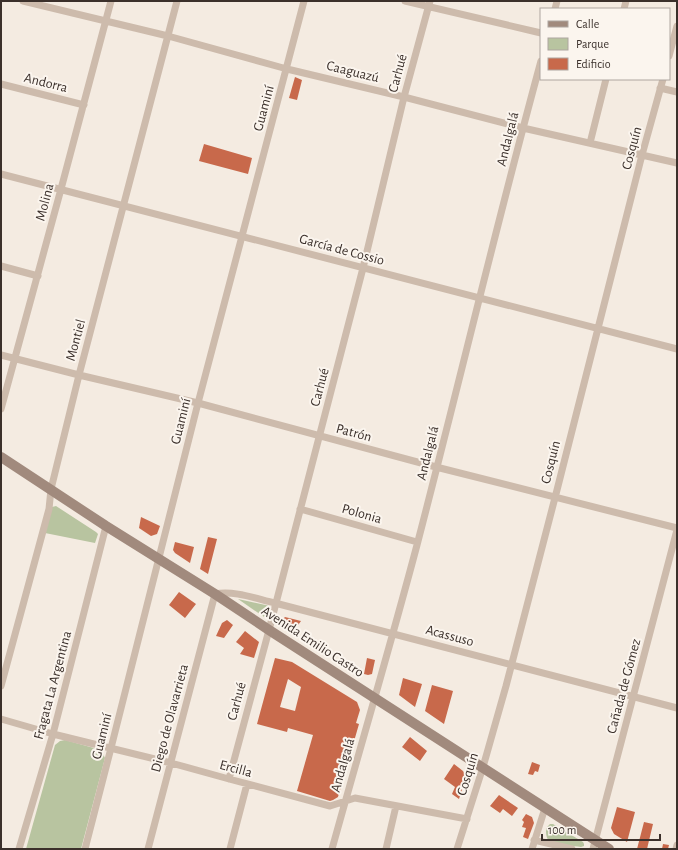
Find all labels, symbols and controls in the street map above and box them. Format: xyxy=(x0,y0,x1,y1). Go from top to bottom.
legend xyxy=(540,8,670,80)
text: Calle xyxy=(576,18,599,30)
text: Parque xyxy=(576,38,609,50)
street label: Carhué xyxy=(386,53,410,94)
text: Edificio xyxy=(576,58,611,70)
street label: Caaguazú xyxy=(325,59,380,85)
street label: Andorra xyxy=(22,71,70,95)
street label: Guaminí xyxy=(251,83,277,133)
street label: Andalgalá xyxy=(494,110,522,168)
street label: Cosquín xyxy=(620,125,644,171)
street label: Molina xyxy=(33,181,57,223)
street label: García de Cossio xyxy=(298,232,386,268)
street label: Montiel xyxy=(64,318,88,363)
street label: Carhué xyxy=(308,367,332,408)
street label: Guaminí xyxy=(169,396,194,446)
street label: Patrón xyxy=(334,422,373,444)
street label: Andalgalá xyxy=(414,424,442,482)
street label: Cosquín xyxy=(539,439,563,485)
street label: Polonia xyxy=(340,502,384,526)
street label: Avenida Emilio Castro xyxy=(259,604,366,680)
street label: Acassuso xyxy=(424,623,475,649)
street label: Fragata La Argentina xyxy=(32,629,74,741)
street label: Cañada de Gómez xyxy=(605,637,643,735)
street label: Diego de Olavarrieta xyxy=(149,662,191,774)
street label: Carhué xyxy=(225,681,249,722)
street label: Guaminí xyxy=(90,711,115,761)
street label: Andalgalá xyxy=(329,736,357,794)
street label: Cosquín xyxy=(455,751,481,797)
street label: Ercilla xyxy=(218,758,254,780)
scale bar xyxy=(542,816,660,842)
text: 100 m xyxy=(548,824,576,836)

